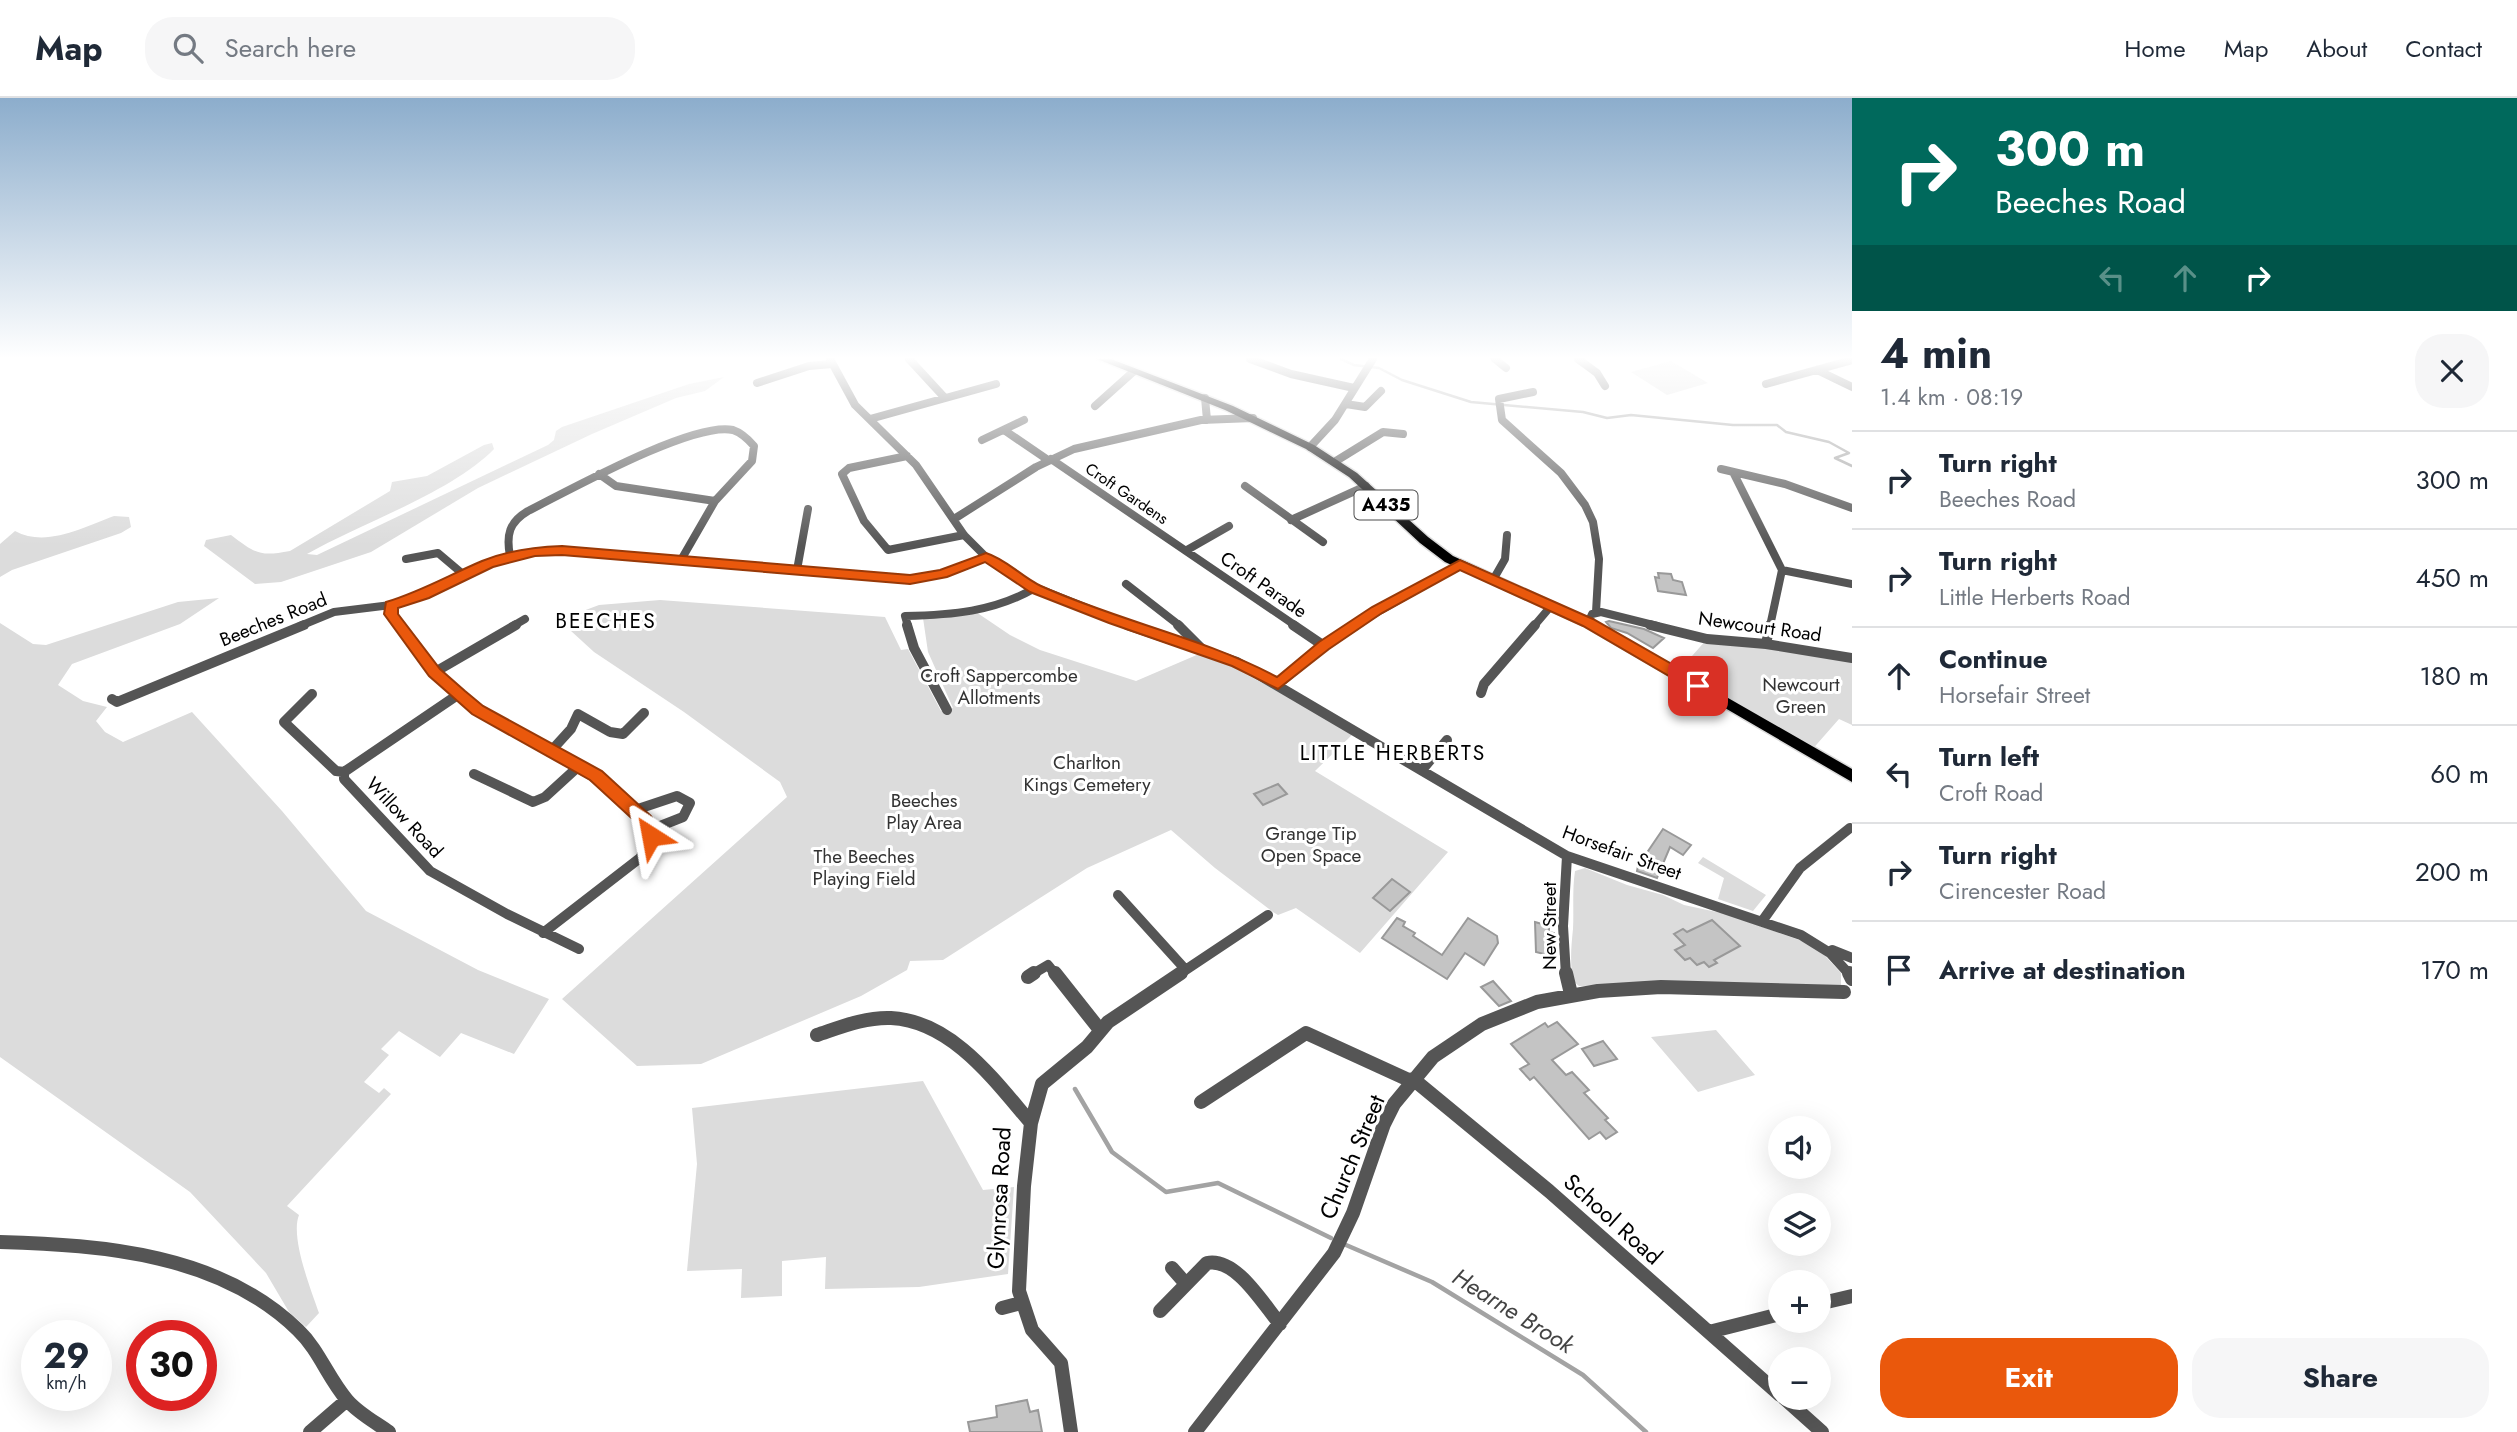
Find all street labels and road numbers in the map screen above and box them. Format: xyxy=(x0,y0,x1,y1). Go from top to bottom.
street label: Croft Gardens xyxy=(1081,457,1173,530)
road number: A435 xyxy=(1354,491,1418,520)
street label: Croft Parade xyxy=(1215,545,1313,624)
street label: Beeches Road xyxy=(216,586,331,653)
street label: Newcourt Road xyxy=(1697,604,1823,648)
street label: Willow Road xyxy=(360,771,449,864)
street label: Horsefair Street xyxy=(1558,818,1686,887)
street label: New Street xyxy=(1536,881,1563,970)
street label: Church Street xyxy=(1311,1089,1394,1225)
street label: Glynrosa Road xyxy=(978,1126,1020,1270)
street label: School Road xyxy=(1556,1165,1670,1273)

